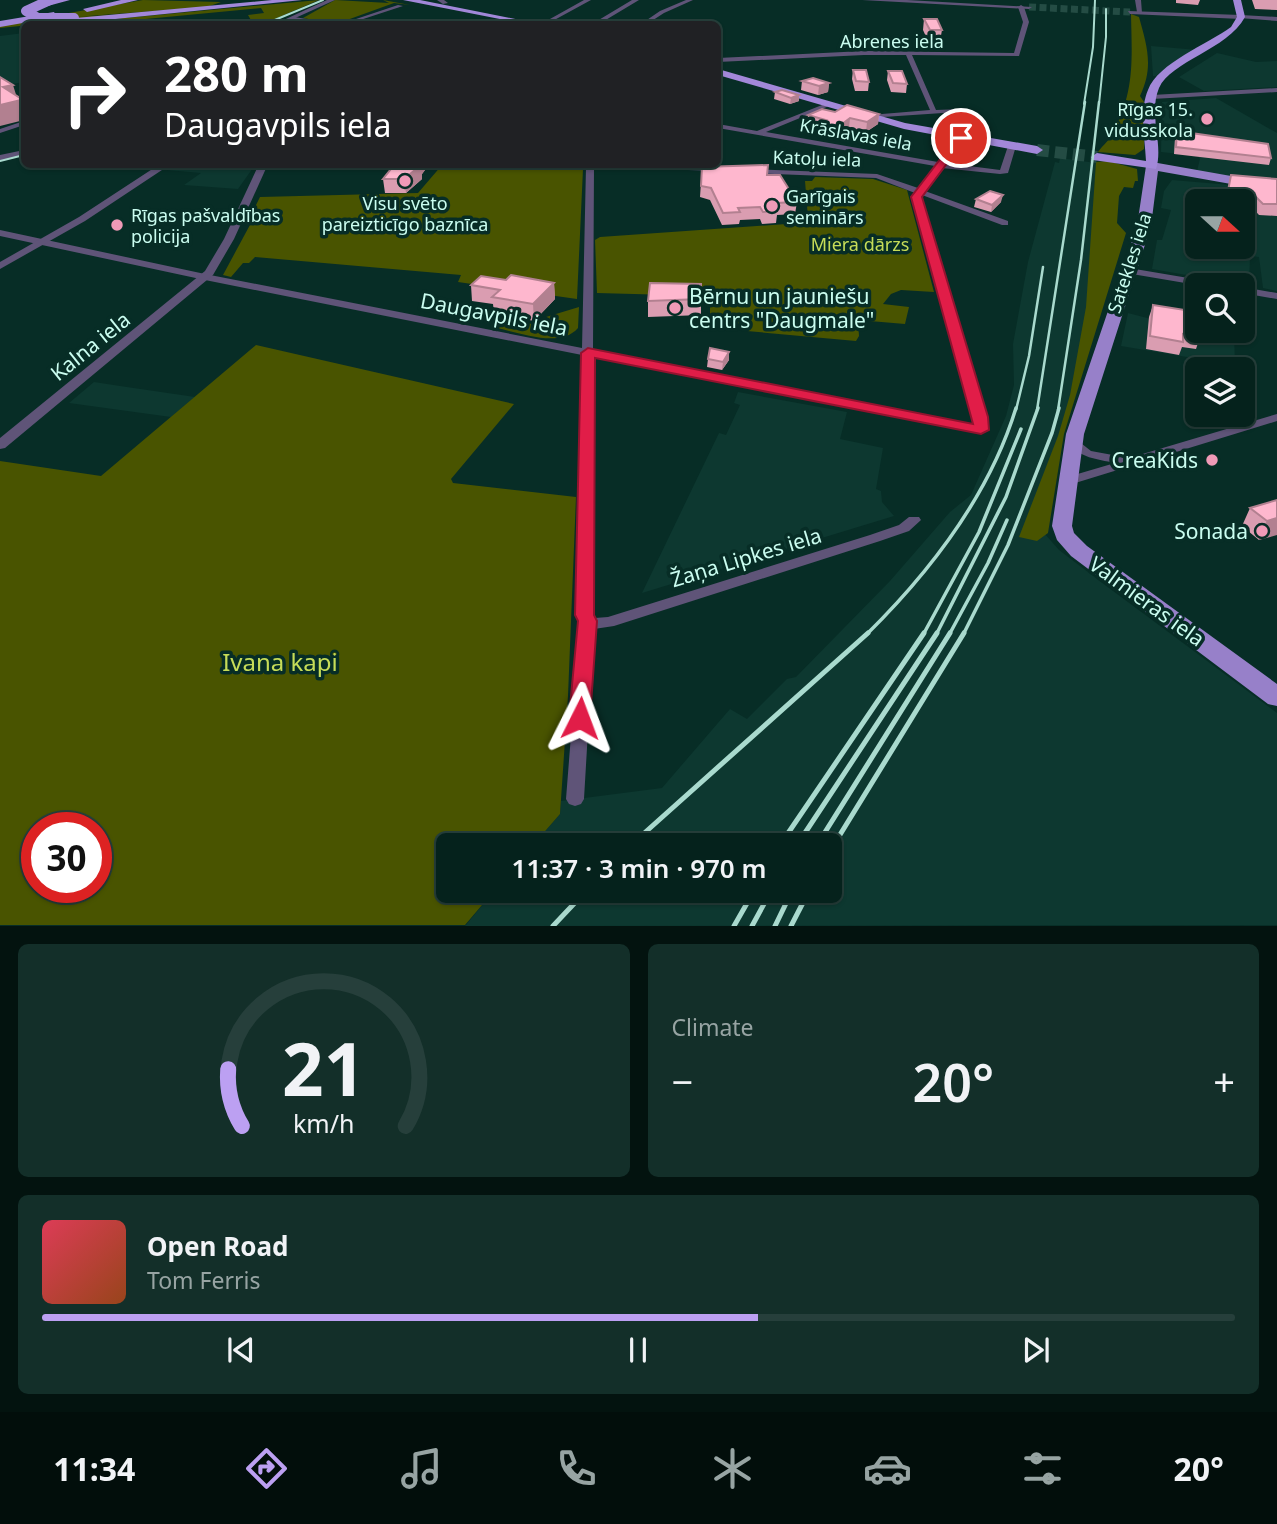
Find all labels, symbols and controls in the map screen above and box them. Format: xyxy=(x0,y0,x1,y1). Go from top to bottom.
street label: Abrenes iela xyxy=(840,29,944,53)
text: 280 m xyxy=(164,40,309,106)
icon: right xyxy=(49,49,140,140)
place label: Rīgas 15. vidusskola xyxy=(1105,97,1193,142)
text: Daugavpils iela xyxy=(164,103,391,146)
pin xyxy=(931,108,991,168)
marker: Rīgas 15. vidusskola xyxy=(1199,111,1215,127)
street label: Krāslavas iela xyxy=(798,112,914,156)
icon: arrive xyxy=(942,119,980,157)
street label: Katoļu iela xyxy=(772,144,862,172)
marker: Visu svēto pareizticīgo baznīca xyxy=(397,173,413,189)
place label: Garīgais seminārs xyxy=(786,184,864,229)
north arrow xyxy=(1185,189,1255,259)
map controls xyxy=(1185,189,1255,427)
place label: Visu svēto pareizticīgo baznīca xyxy=(322,191,488,236)
marker: Garīgais seminārs xyxy=(764,198,780,214)
place label: Rīgas pašvaldības policija xyxy=(131,203,281,248)
street label: Satekles iela xyxy=(1102,210,1156,316)
marker: Rīgas pašvaldības policija xyxy=(109,217,125,233)
park label: Miera dārzs xyxy=(811,232,909,256)
button: search xyxy=(1185,273,1255,343)
place label: Bērnu un jauniešu centrs "Daugmale" xyxy=(689,282,874,334)
street label: Daugavpils iela xyxy=(418,286,570,342)
marker: Bērnu un jauniešu centrs "Daugmale" xyxy=(667,300,683,316)
street label: Kalna iela xyxy=(44,305,136,387)
button: layers xyxy=(1185,357,1255,427)
place label: CreaKids xyxy=(1111,446,1198,474)
marker: CreaKids xyxy=(1204,452,1220,468)
place label: Sonada xyxy=(1174,517,1248,545)
street label: Žaņa Lipkes iela xyxy=(667,521,825,593)
marker: Sonada xyxy=(1254,523,1270,539)
street label: Valmieras iela xyxy=(1084,550,1210,652)
park label: Ivana kapi xyxy=(222,645,338,678)
position arrow xyxy=(543,681,617,755)
speed limit sign: 30 xyxy=(21,812,112,903)
text: 11:37 · 3 min · 970 m xyxy=(512,850,766,886)
text: Climate xyxy=(672,1011,754,1043)
text: 21 xyxy=(282,1019,365,1118)
text: 20° xyxy=(912,1046,994,1117)
text: − xyxy=(672,1055,693,1107)
text: + xyxy=(1213,1055,1235,1107)
text: km/h xyxy=(293,1106,355,1140)
text: Open Road xyxy=(147,1228,289,1264)
text: Tom Ferris xyxy=(147,1264,260,1296)
icon: previous xyxy=(222,1331,260,1369)
icon: pause xyxy=(619,1331,657,1369)
icon: next xyxy=(1017,1331,1055,1369)
icon: directions xyxy=(242,1444,291,1493)
icon: music xyxy=(397,1444,446,1493)
icon: phone xyxy=(552,1444,601,1493)
icon: climate xyxy=(708,1444,757,1493)
icon: car xyxy=(863,1444,912,1493)
icon: filters xyxy=(1018,1444,1067,1493)
text: 11:34 xyxy=(53,1447,135,1490)
text: 20° xyxy=(1174,1447,1224,1490)

